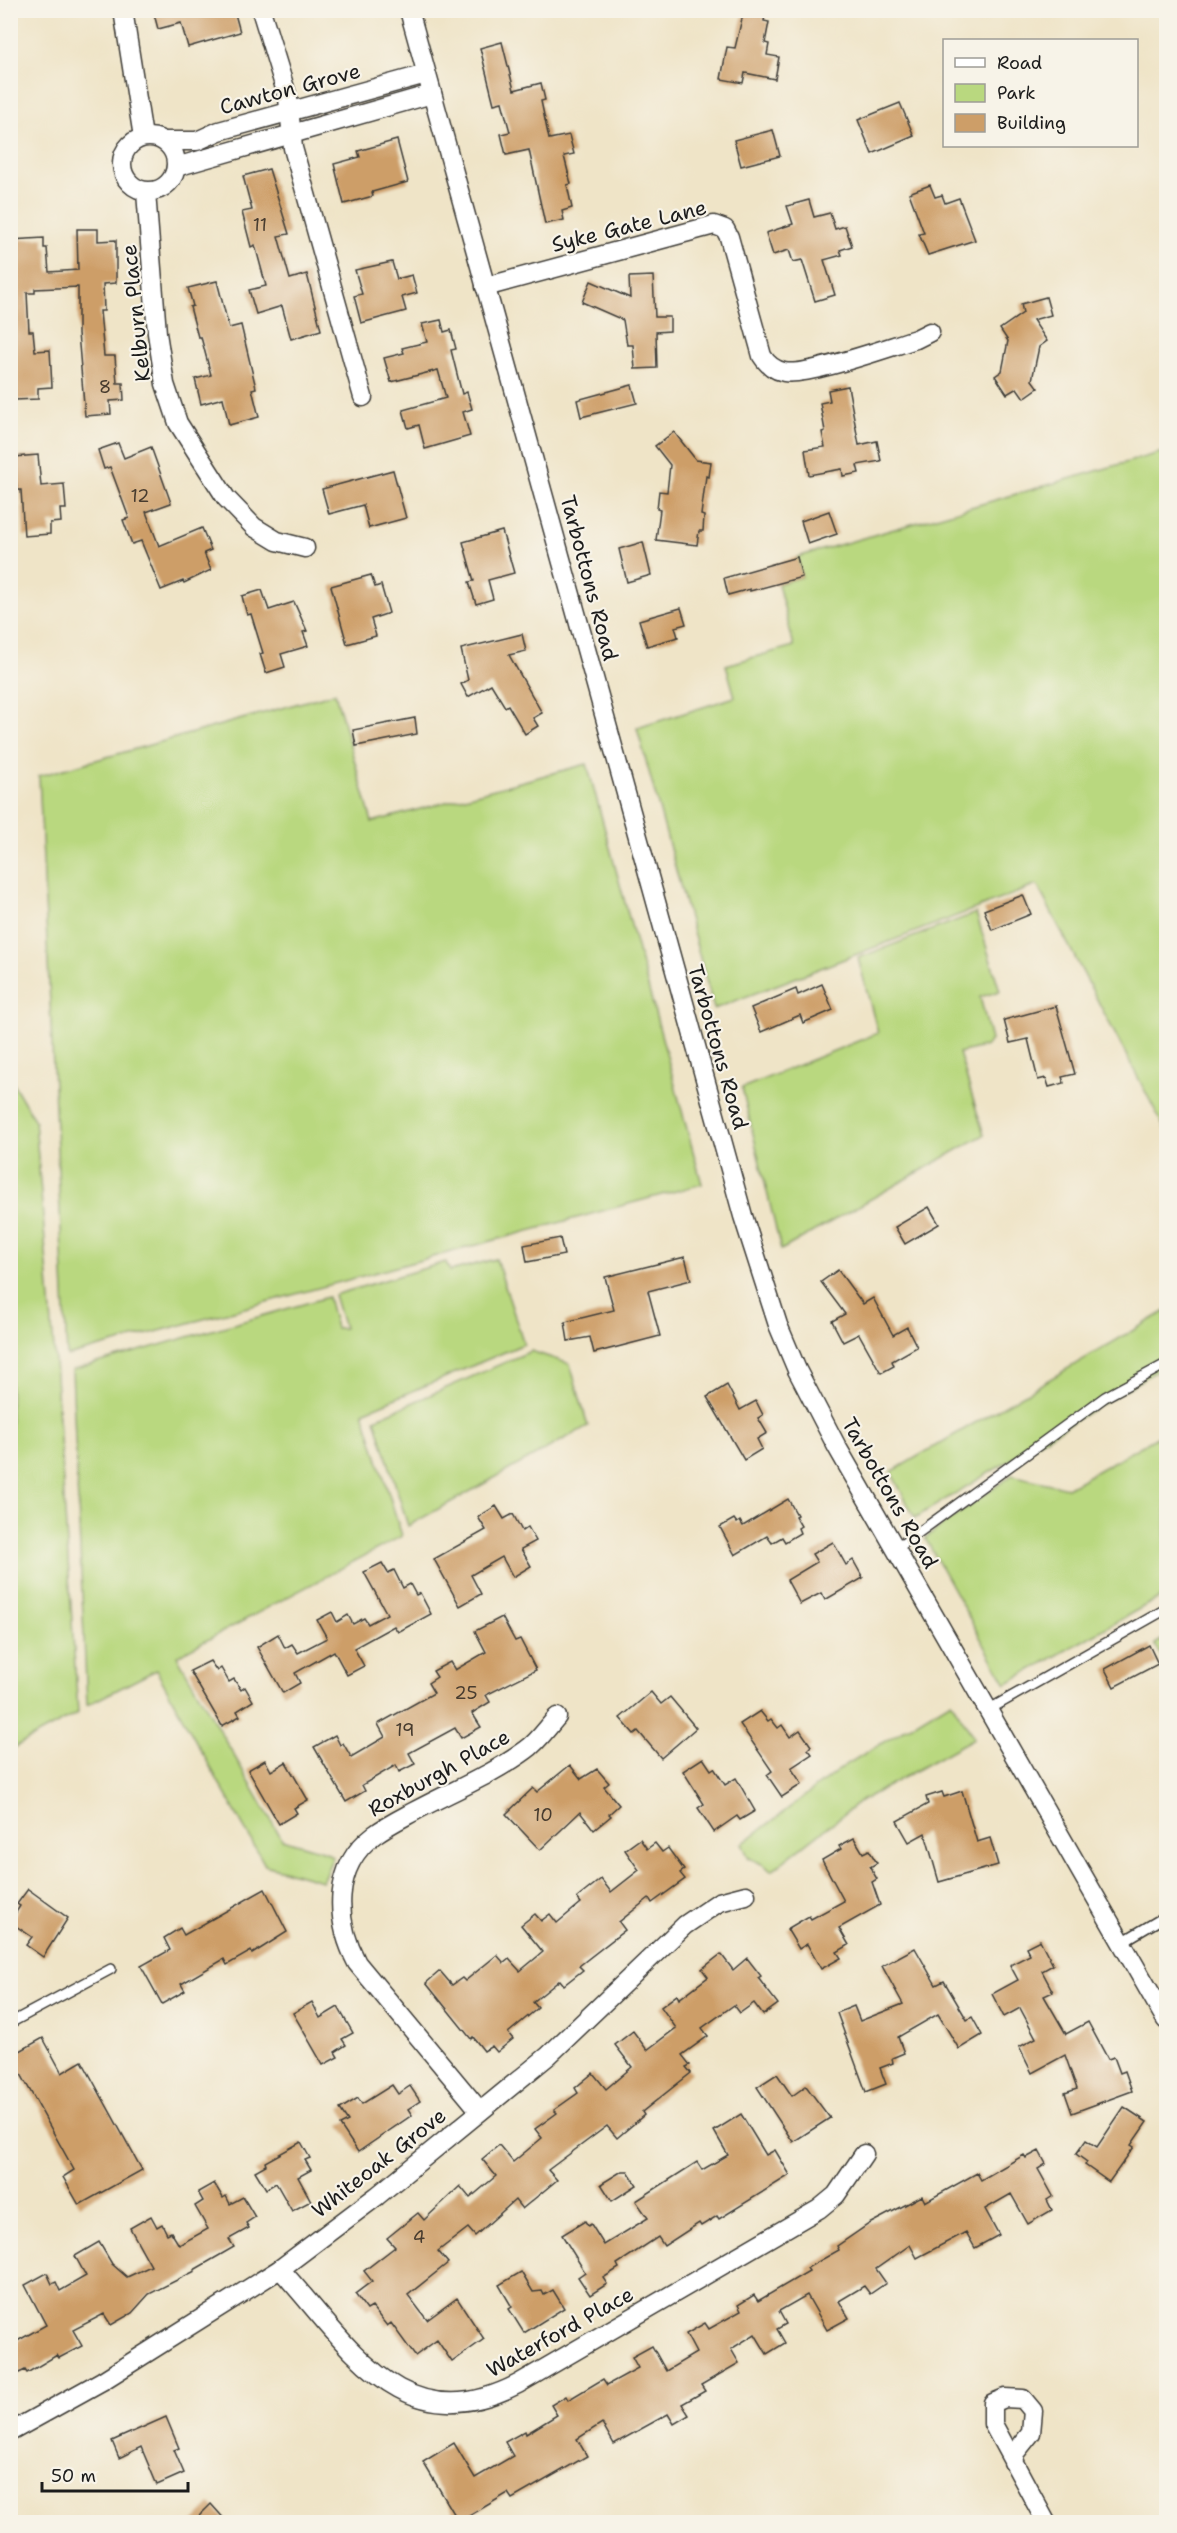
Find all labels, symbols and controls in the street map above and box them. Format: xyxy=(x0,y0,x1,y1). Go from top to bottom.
legend xyxy=(943,39,1138,147)
text: Road xyxy=(997,51,1042,75)
street label: Cawton Grove xyxy=(217,57,363,121)
text: Park xyxy=(997,81,1036,105)
text: Building xyxy=(997,111,1066,135)
street label: Syke Gate Lane xyxy=(549,193,709,259)
house number: 11 xyxy=(253,213,267,237)
street label: Kelburn Place xyxy=(115,243,157,383)
house number: 8 xyxy=(99,375,111,399)
house number: 12 xyxy=(130,484,150,508)
street label: Tarbottons Road xyxy=(553,492,625,664)
street label: Tarbottons Road xyxy=(681,961,755,1133)
street label: Tarbottons Road xyxy=(835,1412,945,1574)
house number: 25 xyxy=(454,1681,478,1705)
house number: 19 xyxy=(395,1718,415,1742)
street label: Roxburgh Place xyxy=(363,1723,515,1823)
house number: 10 xyxy=(533,1803,553,1827)
street label: Whiteoak Grove xyxy=(306,2102,452,2224)
house number: 4 xyxy=(413,2225,425,2249)
street label: Waterford Place xyxy=(481,2280,639,2384)
scale bar xyxy=(42,2455,188,2493)
text: 50 m xyxy=(51,2464,96,2488)

